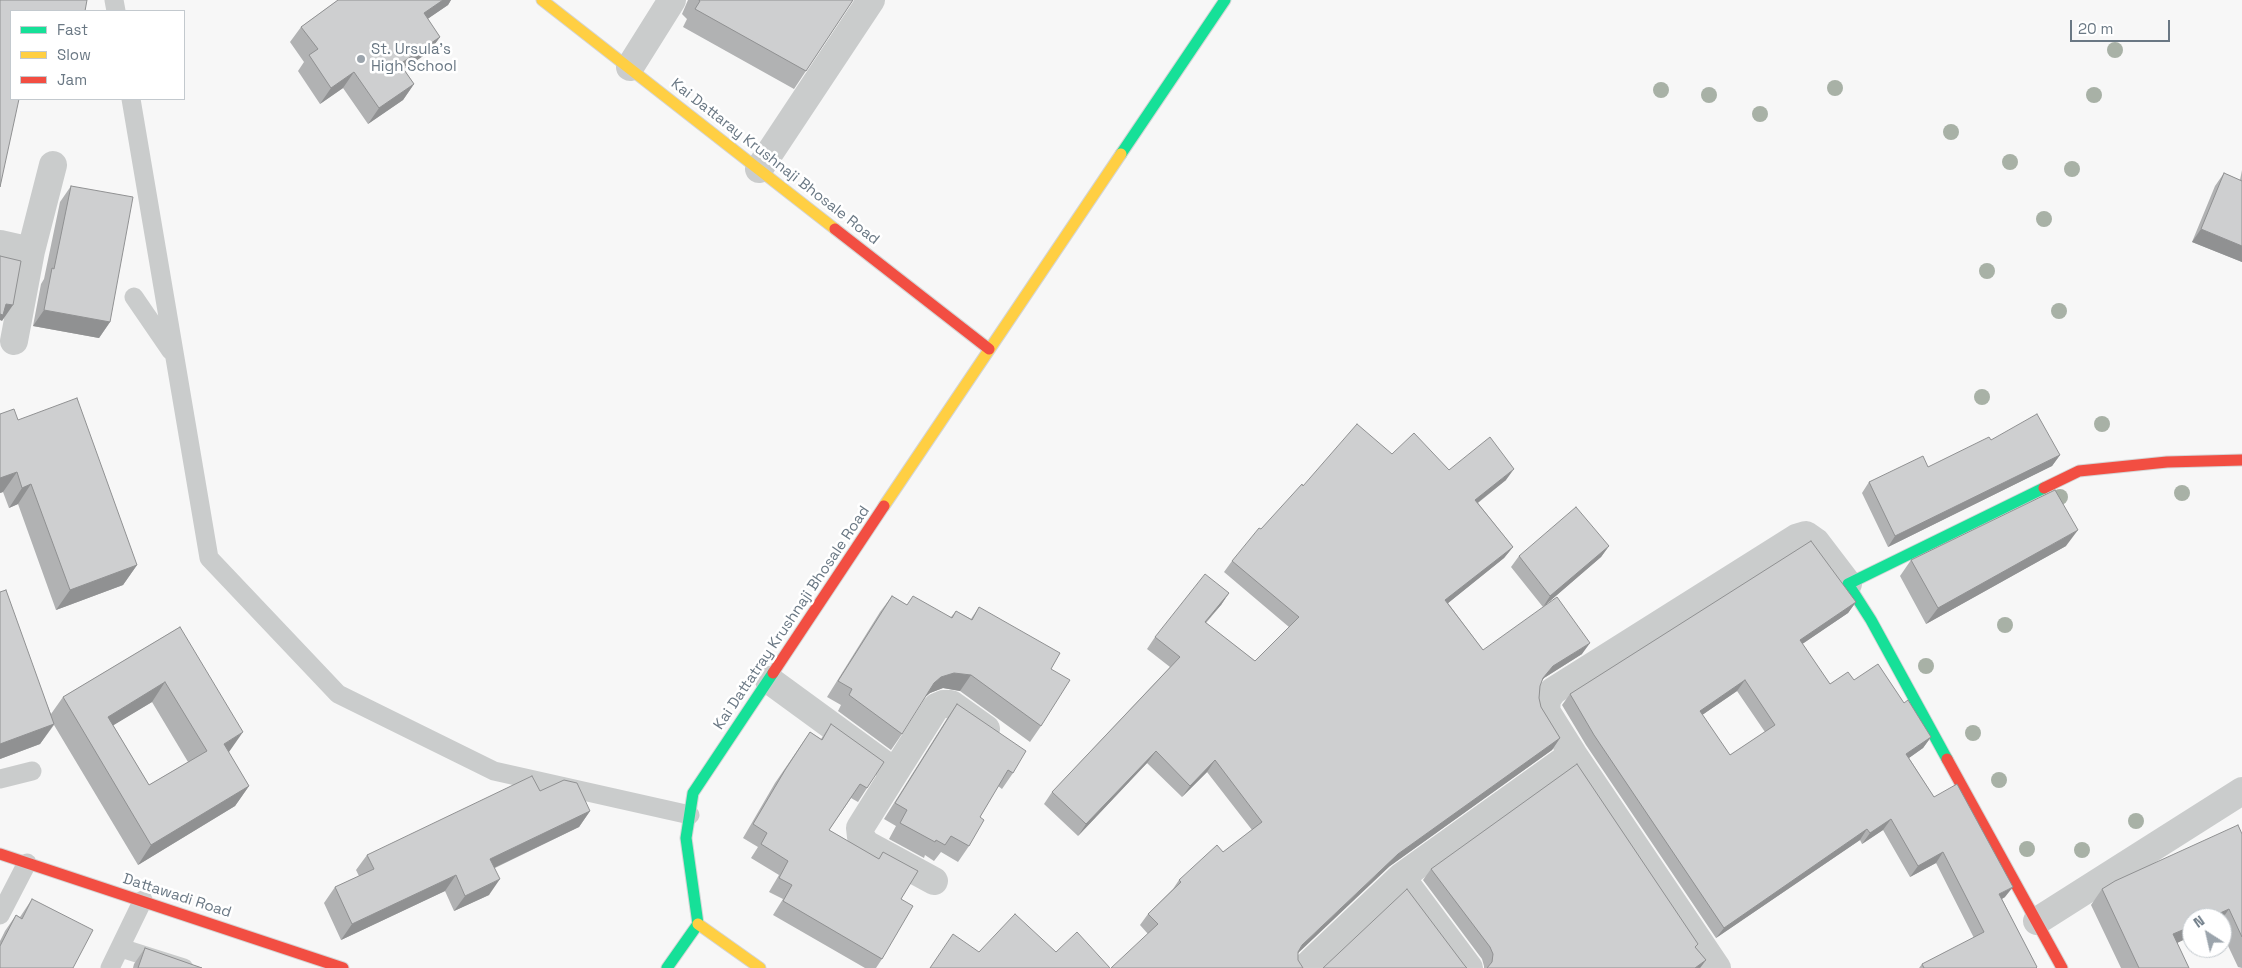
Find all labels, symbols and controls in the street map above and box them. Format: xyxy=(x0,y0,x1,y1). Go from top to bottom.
legend xyxy=(10,10,185,100)
scale bar xyxy=(2072,10,2172,42)
text: 20 m xyxy=(2078,19,2113,38)
text: Fast xyxy=(57,20,88,39)
place label: St. Ursula's High School xyxy=(371,41,457,76)
text: Slow xyxy=(57,45,91,64)
marker: St. Ursula's High School xyxy=(355,53,367,65)
text: Jam xyxy=(57,70,87,89)
street label: Kai Dattaray Krushnaji Bhosale Road xyxy=(667,75,883,249)
street label: Kai Dattatray Krushnaji Bhosale Road xyxy=(710,503,874,733)
street label: Dattawadi Road xyxy=(120,870,234,922)
north arrow xyxy=(2182,908,2232,958)
text: N xyxy=(2190,911,2208,932)

